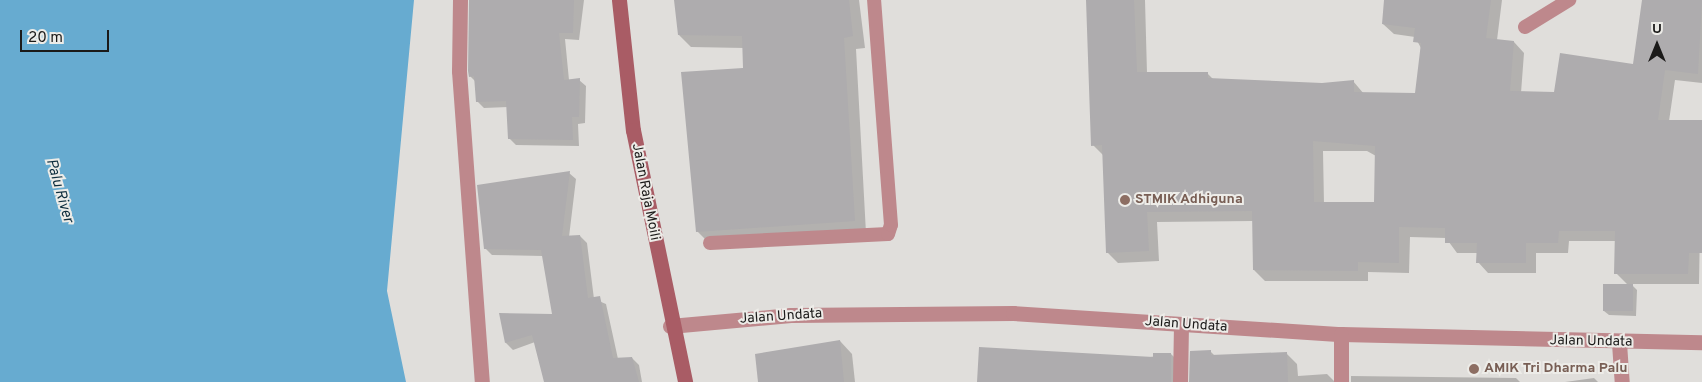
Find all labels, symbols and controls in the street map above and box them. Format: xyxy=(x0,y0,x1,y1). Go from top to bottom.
scale bar xyxy=(22,20,111,52)
north arrow xyxy=(1632,20,1682,70)
text: U xyxy=(1652,21,1662,38)
text: 20 m xyxy=(28,29,63,48)
street label: Jalan Raja Moili xyxy=(627,142,663,242)
water label: Palu River xyxy=(41,157,77,225)
place label: STMIK Adhiguna xyxy=(1135,192,1243,208)
marker: STMIK Adhiguna xyxy=(1119,194,1131,206)
street label: Jalan Undata xyxy=(739,306,823,328)
street label: Jalan Undata xyxy=(1144,314,1228,336)
street label: Jalan Undata xyxy=(1550,333,1632,351)
place label: AMIK Tri Dharma Palu xyxy=(1484,361,1628,377)
marker: AMIK Tri Dharma Palu xyxy=(1468,363,1480,375)

